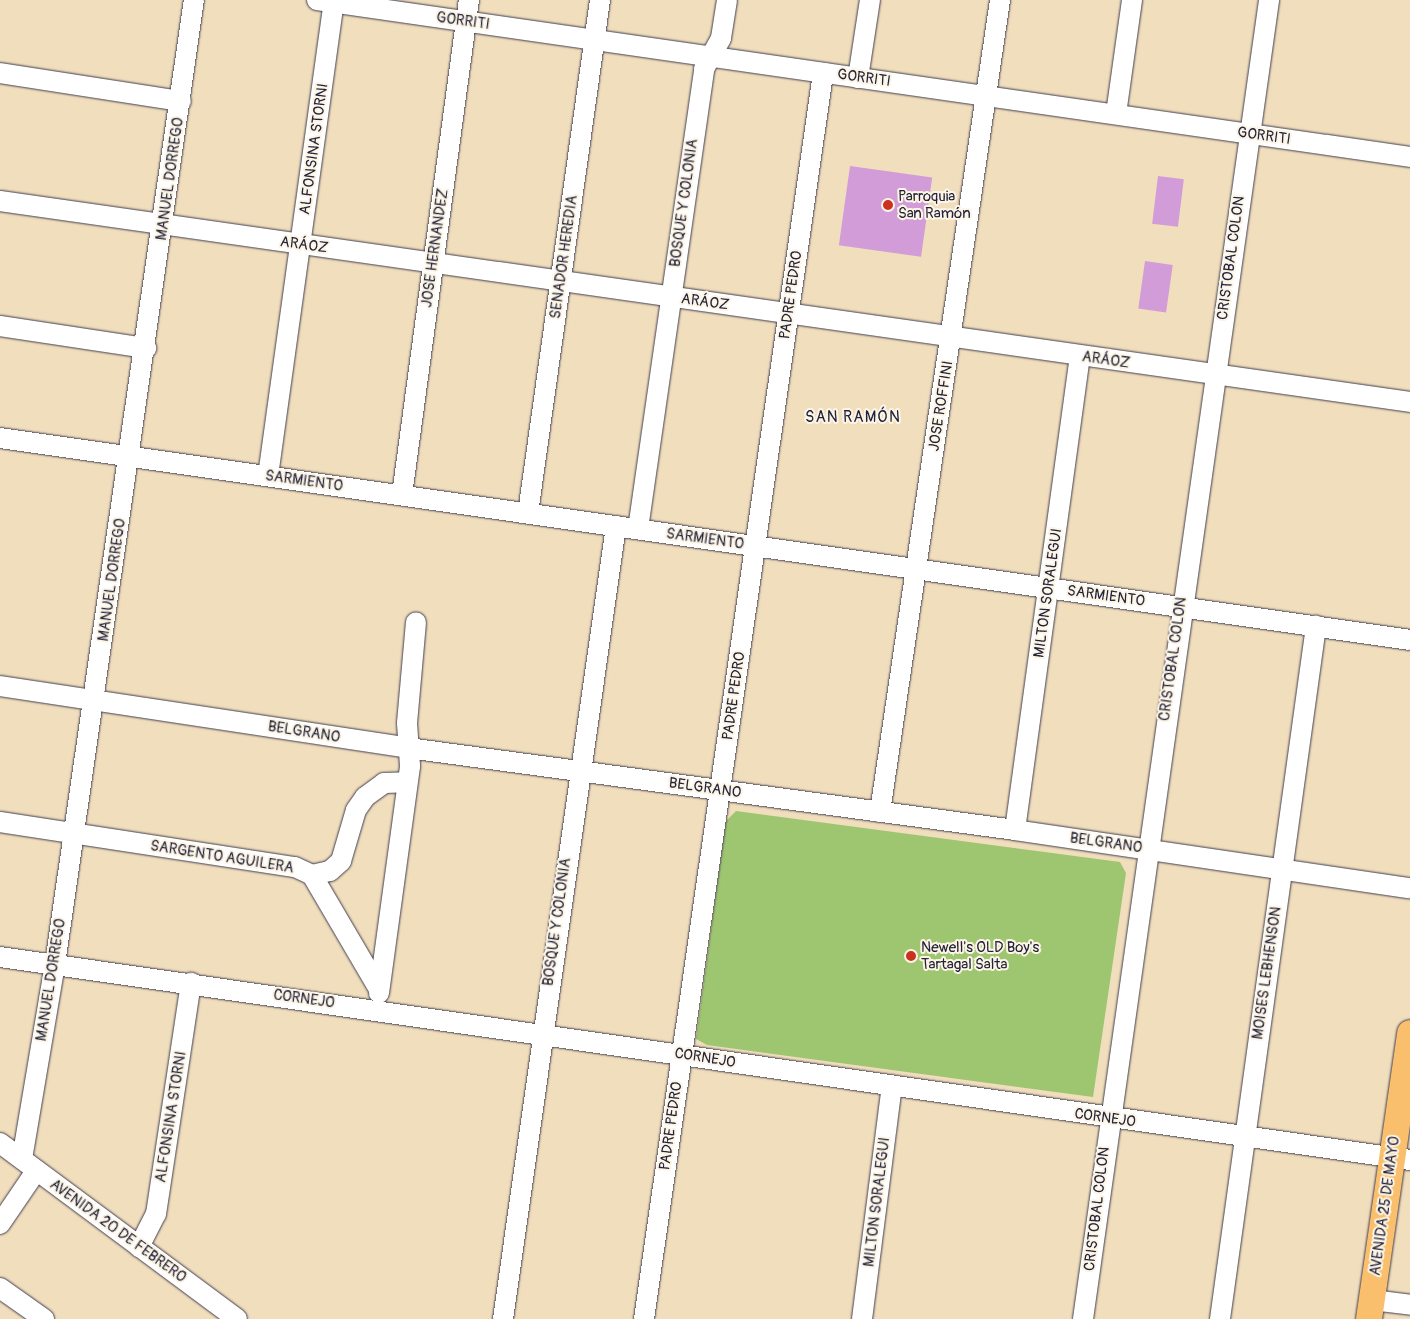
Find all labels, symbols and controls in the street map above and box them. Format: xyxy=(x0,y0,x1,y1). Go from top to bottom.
street label: GORRITI xyxy=(435,8,491,34)
street label: GORRITI xyxy=(836,65,892,91)
street label: ALFONSINA STORNI xyxy=(296,82,332,216)
street label: MANUEL DORREGO xyxy=(152,117,188,241)
street label: GORRITI xyxy=(1236,123,1292,149)
street label: BOSQUE Y COLONIA xyxy=(666,138,702,268)
street label: JOSE HERNANDEZ xyxy=(418,187,452,309)
place label: Parroquia San Ramón xyxy=(898,187,971,222)
street label: SENADOR HEREDIA xyxy=(546,194,582,320)
street label: CRISTOBAL COLON xyxy=(1213,195,1249,321)
marker: Parroquia San Ramón xyxy=(882,199,894,211)
street label: ARÁOZ xyxy=(279,233,329,257)
street label: PADRE PEDRO xyxy=(776,250,806,340)
street label: ARÁOZ xyxy=(680,290,730,314)
street label: ARÁOZ xyxy=(1081,348,1131,372)
street label: JOSE ROFFINI xyxy=(925,359,957,453)
district label: SAN RAMÓN xyxy=(804,407,902,427)
street label: SARMIENTO xyxy=(264,467,344,495)
street label: MANUEL DORREGO xyxy=(94,518,130,642)
street label: SARMIENTO xyxy=(665,525,745,553)
street label: MILTON SORALEGUI xyxy=(1030,527,1066,659)
street label: SARMIENTO xyxy=(1066,582,1146,610)
street label: CRISTOBAL COLON xyxy=(1155,596,1191,722)
street label: PADRE PEDRO xyxy=(719,651,749,741)
street label: BELGRANO xyxy=(267,717,341,747)
street label: BELGRANO xyxy=(668,774,742,802)
street label: BELGRANO xyxy=(1069,829,1143,857)
street label: SARGENTO AGUILERA xyxy=(149,837,295,877)
street label: BOSQUE Y COLONIA xyxy=(539,857,575,987)
street label: MOISES LEBHENSON xyxy=(1249,905,1285,1041)
street label: MANUEL DORREGO xyxy=(32,918,70,1042)
place label: Newell's OLD Boy's Tartagal Salta xyxy=(921,938,1039,973)
marker: Newell's OLD Boy's Tartagal Salta xyxy=(905,950,917,962)
street label: CORNEJO xyxy=(272,986,336,1012)
street label: CORNEJO xyxy=(673,1044,737,1072)
street label: ALFONSINA STORNI xyxy=(152,1050,190,1184)
street label: PADRE PEDRO xyxy=(656,1081,686,1171)
street label: CORNEJO xyxy=(1073,1105,1137,1131)
street label: AVENIDA 25 DE MAYO xyxy=(1366,1135,1404,1277)
street label: MILTON SORALEGUI xyxy=(860,1136,894,1268)
street label: CRISTOBAL COLON xyxy=(1080,1146,1114,1272)
street label: AVENIDA 20 DE FEBRERO xyxy=(46,1176,190,1286)

